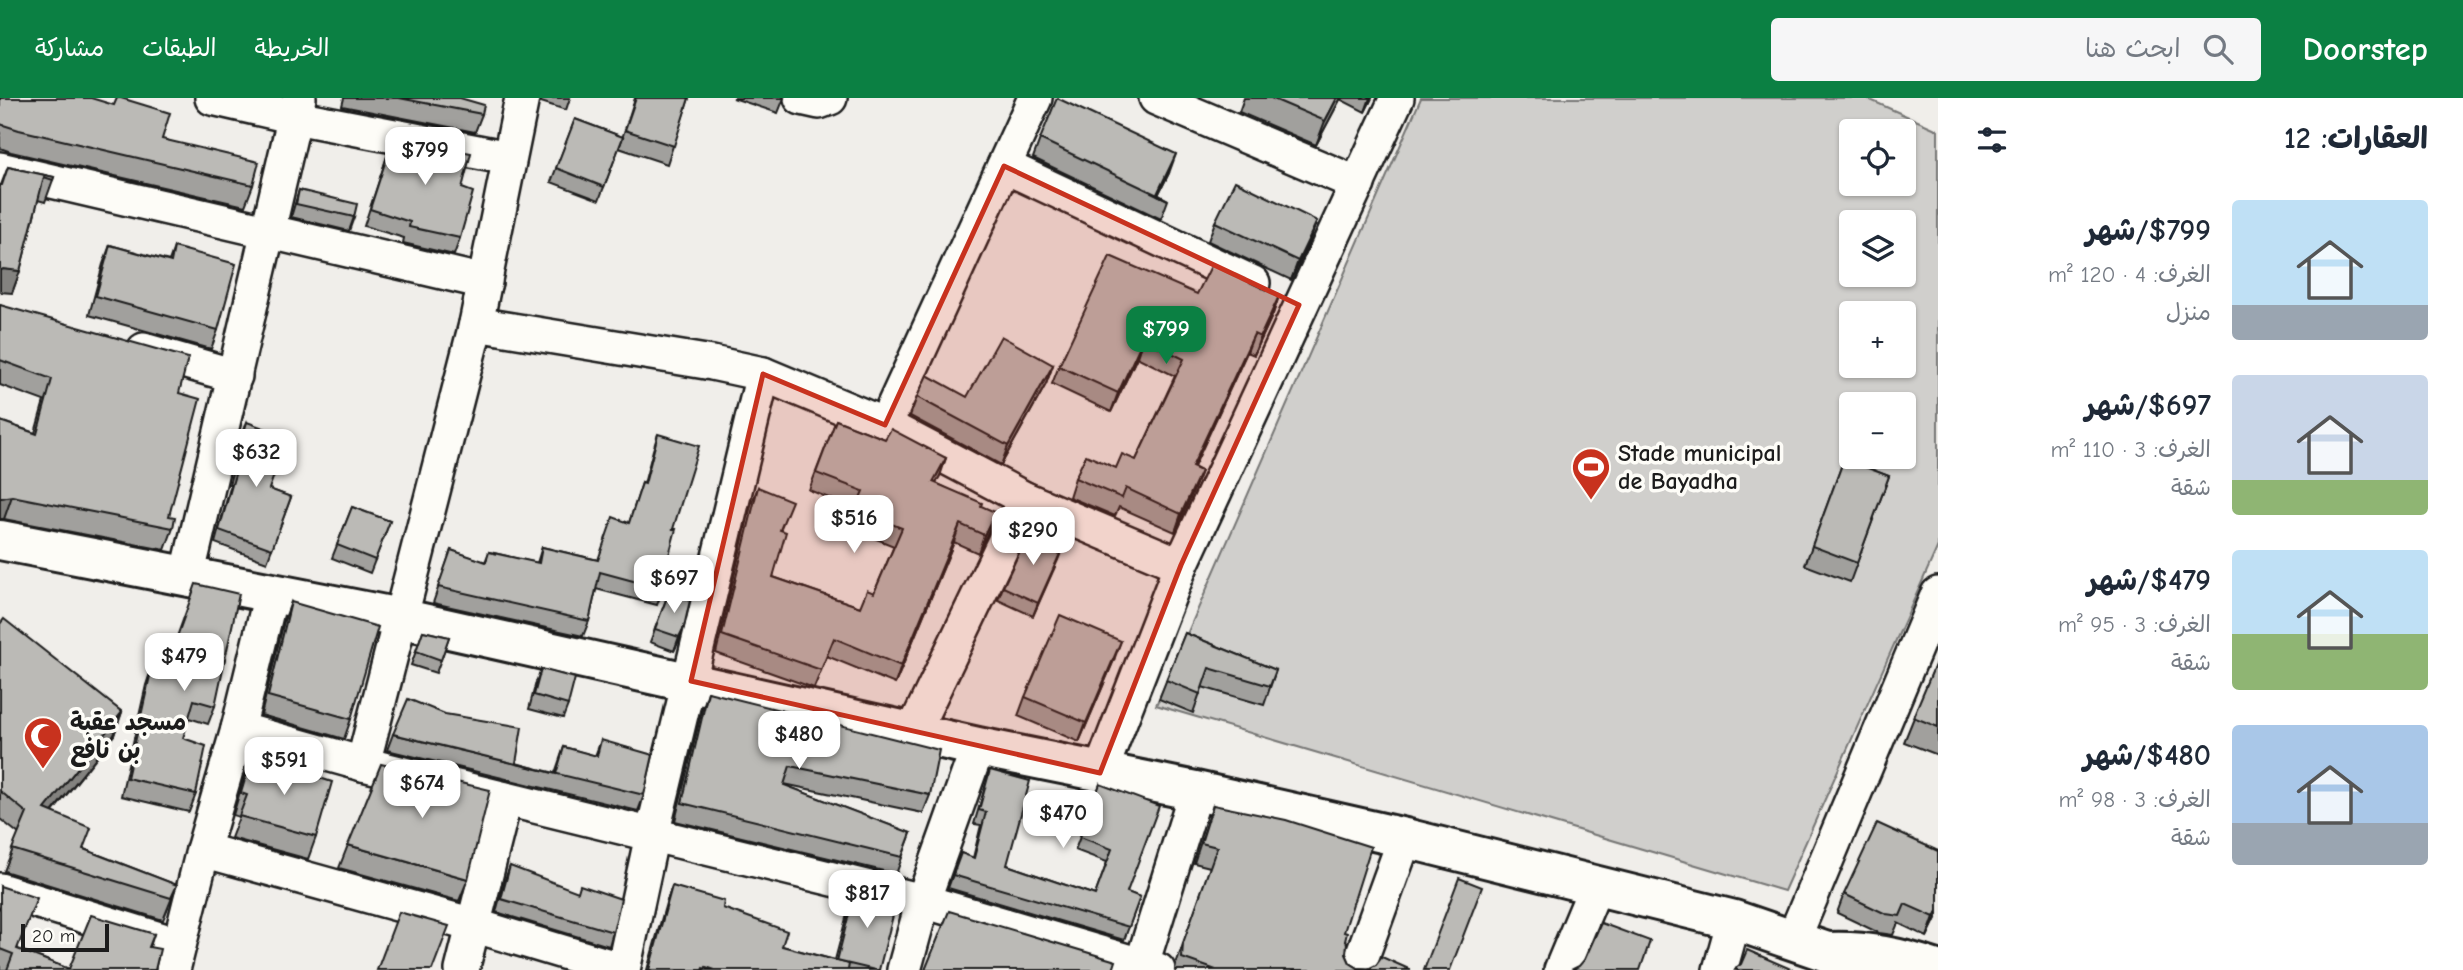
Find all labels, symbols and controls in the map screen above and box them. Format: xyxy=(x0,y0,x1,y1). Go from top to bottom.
search box xyxy=(1771,18,2261,81)
icon: search xyxy=(2199,30,2237,68)
text: Doorstep xyxy=(2303,30,2428,68)
text: مشاركة xyxy=(35,34,104,62)
text: الطبقات xyxy=(142,34,217,62)
text: الخريطة xyxy=(255,34,329,62)
text: ابحث هنا xyxy=(2085,34,2181,64)
map controls xyxy=(1839,119,1916,469)
button: locate xyxy=(1839,119,1916,196)
icon: filters xyxy=(1973,121,2011,159)
text: العقارات: 12 xyxy=(2284,121,2428,156)
pin: $799 xyxy=(384,127,466,187)
text: $799 xyxy=(401,136,449,163)
button: layers xyxy=(1839,210,1916,287)
text: $799/شهر xyxy=(2086,213,2211,248)
icon: home xyxy=(2288,228,2372,312)
text: الغرف: 4 · 120 m² xyxy=(2048,261,2211,288)
text: منزل xyxy=(2166,299,2211,326)
button: + xyxy=(1839,301,1916,378)
pin: $799 xyxy=(1125,306,1207,366)
text: $799 xyxy=(1142,315,1190,342)
text: $697/شهر xyxy=(2085,388,2211,423)
button: − xyxy=(1839,392,1916,469)
icon: home xyxy=(2288,403,2372,487)
pin: $632 xyxy=(215,430,297,489)
text: الغرف: 3 · 110 m² xyxy=(2050,436,2211,463)
text: $632 xyxy=(232,438,280,465)
place label: Stade municipal de Bayadha xyxy=(1618,439,1781,495)
sports icon: Stade municipal de Bayadha xyxy=(1570,446,1612,501)
text: شقة xyxy=(2171,474,2211,501)
pin: $516 xyxy=(813,496,895,555)
text: $516 xyxy=(830,504,878,531)
pin: $290 xyxy=(992,508,1074,567)
text: $290 xyxy=(1008,516,1058,543)
pin: $697 xyxy=(633,556,715,615)
text: $479/شهر xyxy=(2087,563,2211,598)
text: $697 xyxy=(650,564,698,591)
icon: home xyxy=(2288,578,2372,662)
text: الغرف: 3 · 95 m² xyxy=(2058,611,2211,638)
pin: $479 xyxy=(143,634,225,693)
text: $479 xyxy=(161,642,207,669)
text: شقة xyxy=(2171,649,2211,676)
place label: مسجد عقبة بن نافع xyxy=(70,708,186,767)
pin: $480 xyxy=(758,712,840,771)
mosque icon: مسجد عقبة بن نافع xyxy=(22,715,64,770)
text: $480 xyxy=(774,720,824,747)
pin: $591 xyxy=(243,738,325,797)
text: $480/شهر xyxy=(2083,738,2211,773)
text: $591 xyxy=(260,746,308,773)
icon: home xyxy=(2288,753,2372,837)
pin: $674 xyxy=(381,760,463,820)
text: $674 xyxy=(399,769,445,796)
text: الغرف: 3 · 98 m² xyxy=(2059,786,2211,813)
pin: $470 xyxy=(1022,790,1104,850)
text: $470 xyxy=(1039,799,1087,826)
text: شقة xyxy=(2171,824,2211,851)
pin: $817 xyxy=(826,870,908,930)
text: $817 xyxy=(844,879,890,906)
scale bar xyxy=(21,921,108,953)
text: 20 m xyxy=(32,925,76,947)

